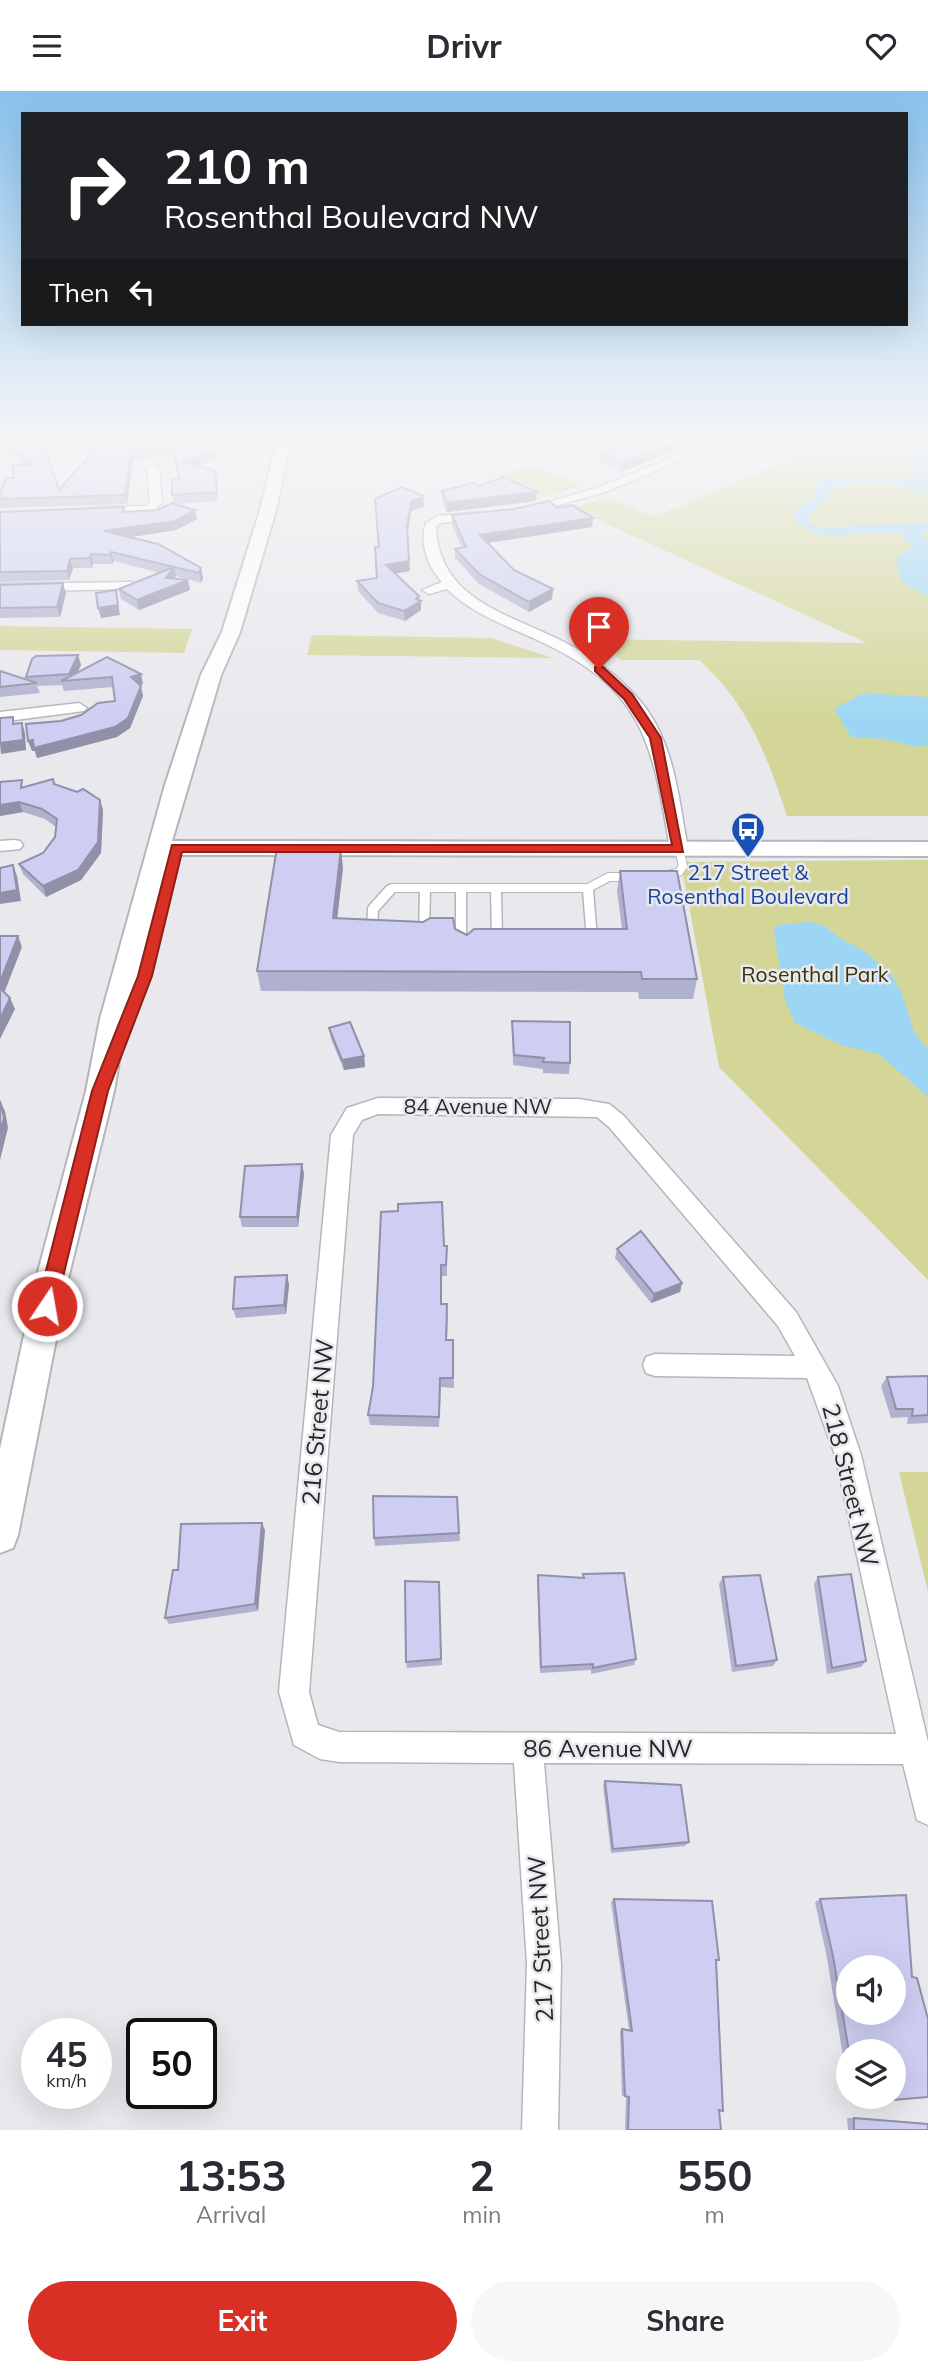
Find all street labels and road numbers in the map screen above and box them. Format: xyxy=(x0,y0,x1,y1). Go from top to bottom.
street label: 84 Avenue NW xyxy=(404,1093,552,1119)
street label: 216 Street NW xyxy=(295,1338,339,1506)
street label: 218 Street NW xyxy=(816,1400,886,1570)
street label: 86 Avenue NW xyxy=(523,1733,693,1763)
street label: 217 Street NW xyxy=(521,1855,559,2023)

